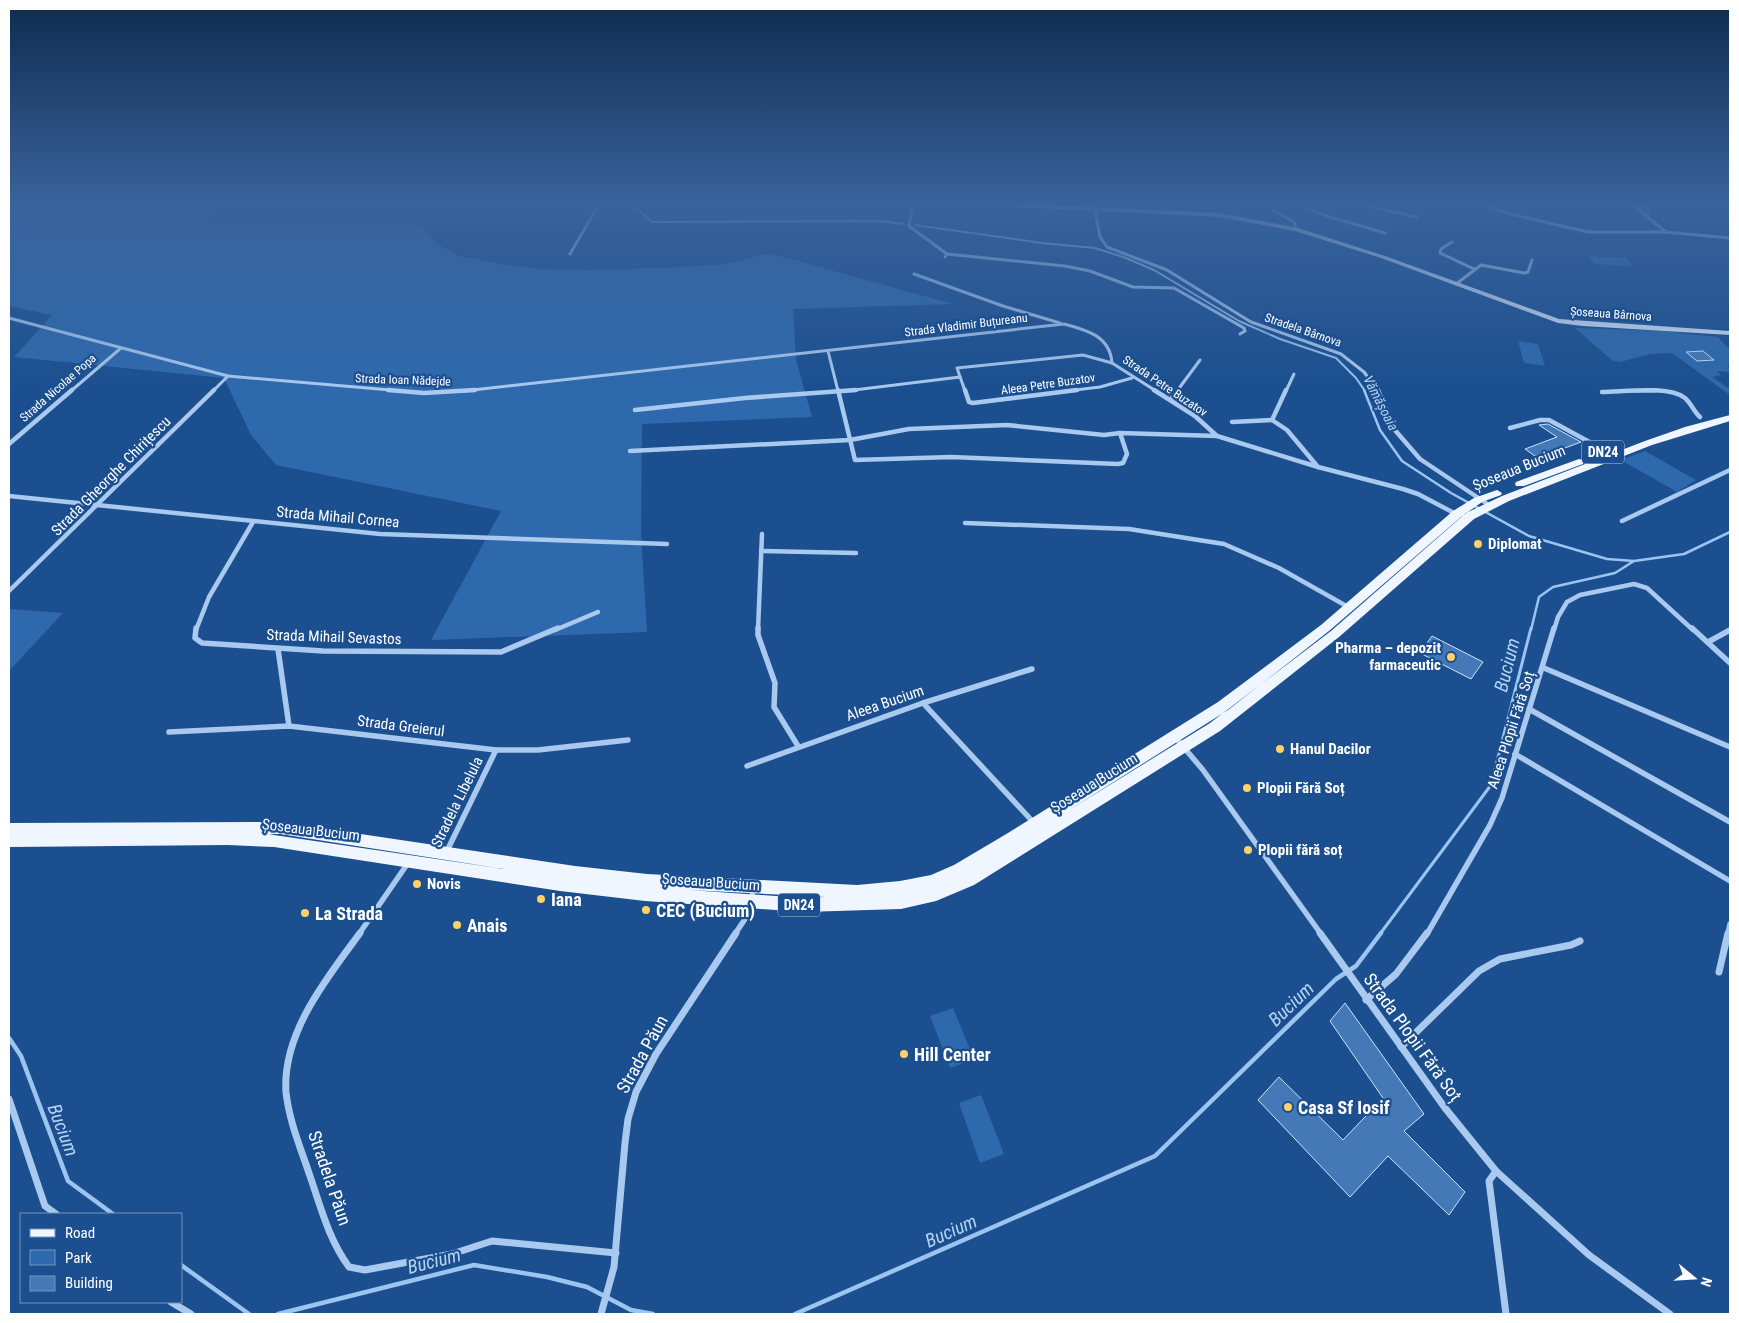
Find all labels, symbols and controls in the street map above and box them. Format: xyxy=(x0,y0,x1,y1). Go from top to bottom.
street label: Șoseaua Bârnova xyxy=(1570,304,1653,325)
street label: Strada Vladimir Buțureanu xyxy=(904,310,1029,340)
street label: Stradela Bârnova xyxy=(1263,310,1343,350)
street label: Strada Nicolae Popa xyxy=(17,351,99,425)
street label: Strada Petre Buzatov xyxy=(1120,353,1210,419)
street label: Aleea Petre Buzatov xyxy=(1000,370,1096,398)
street label: Strada Ioan Nădejde xyxy=(355,371,451,389)
water label: Vămășoaia xyxy=(1359,373,1402,434)
street label: Strada Gheorghe Chirițescu xyxy=(47,412,175,540)
street label: Șoseaua Bucium xyxy=(1470,441,1568,495)
road number: DN24 xyxy=(1582,441,1624,464)
street label: Strada Mihail Cornea xyxy=(276,503,400,531)
place label: Diplomat xyxy=(1488,535,1542,553)
marker: Diplomat xyxy=(1472,538,1484,550)
street label: Strada Mihail Sevastos xyxy=(266,626,402,648)
water label: Bucium xyxy=(1489,636,1525,694)
place label: Pharma – depozit farmaceutic xyxy=(1335,639,1441,674)
marker: Pharma – depozit farmaceutic xyxy=(1445,651,1457,663)
street label: Aleea Plopii Fără Soț xyxy=(1483,669,1539,791)
street label: Aleea Bucium xyxy=(844,681,926,725)
street label: Strada Greierul xyxy=(356,712,446,740)
place label: Hanul Dacilor xyxy=(1290,740,1371,758)
marker: Hanul Dacilor xyxy=(1274,743,1286,755)
street label: Șoseaua Bucium xyxy=(1047,749,1141,817)
street label: Stradela Libelula xyxy=(427,754,487,850)
place label: Plopii Fără Soț xyxy=(1257,779,1345,797)
marker: Plopii Fără Soț xyxy=(1241,782,1253,794)
street label: Șoseaua Bucium xyxy=(261,815,361,845)
place label: Plopii fără soț xyxy=(1258,841,1343,859)
marker: Plopii fără soț xyxy=(1242,844,1254,856)
street label: Șoseaua Bucium xyxy=(661,870,761,894)
place label: Novis xyxy=(427,875,461,893)
marker: Novis xyxy=(411,878,423,890)
place label: Iana xyxy=(551,889,582,910)
marker: Iana xyxy=(535,893,547,905)
road number: DN24 xyxy=(778,894,820,916)
place label: CEC (Bucium) xyxy=(656,900,755,922)
place label: La Strada xyxy=(315,903,383,924)
marker: CEC (Bucium) xyxy=(640,904,652,916)
marker: La Strada xyxy=(299,907,311,919)
place label: Anais xyxy=(467,915,507,936)
marker: Anais xyxy=(451,919,463,931)
street label: Strada Plopii Fără Soț xyxy=(1359,969,1466,1106)
water label: Bucium xyxy=(1263,977,1319,1031)
street label: Strada Păun xyxy=(612,1011,672,1097)
place label: Hill Center xyxy=(914,1044,991,1065)
marker: Hill Center xyxy=(898,1048,910,1060)
place label: Casa Sf Iosif xyxy=(1298,1097,1390,1118)
water label: Bucium xyxy=(42,1100,84,1160)
marker: Casa Sf Iosif xyxy=(1282,1101,1294,1113)
street label: Stradela Păun xyxy=(304,1128,356,1228)
water label: Bucium xyxy=(921,1209,981,1253)
legend xyxy=(20,1213,182,1303)
text: Road xyxy=(65,1224,95,1242)
water label: Bucium xyxy=(405,1243,463,1279)
text: Park xyxy=(65,1249,92,1267)
north arrow xyxy=(1669,1253,1719,1303)
text: Building xyxy=(65,1274,113,1292)
text: N xyxy=(1697,1275,1715,1289)

